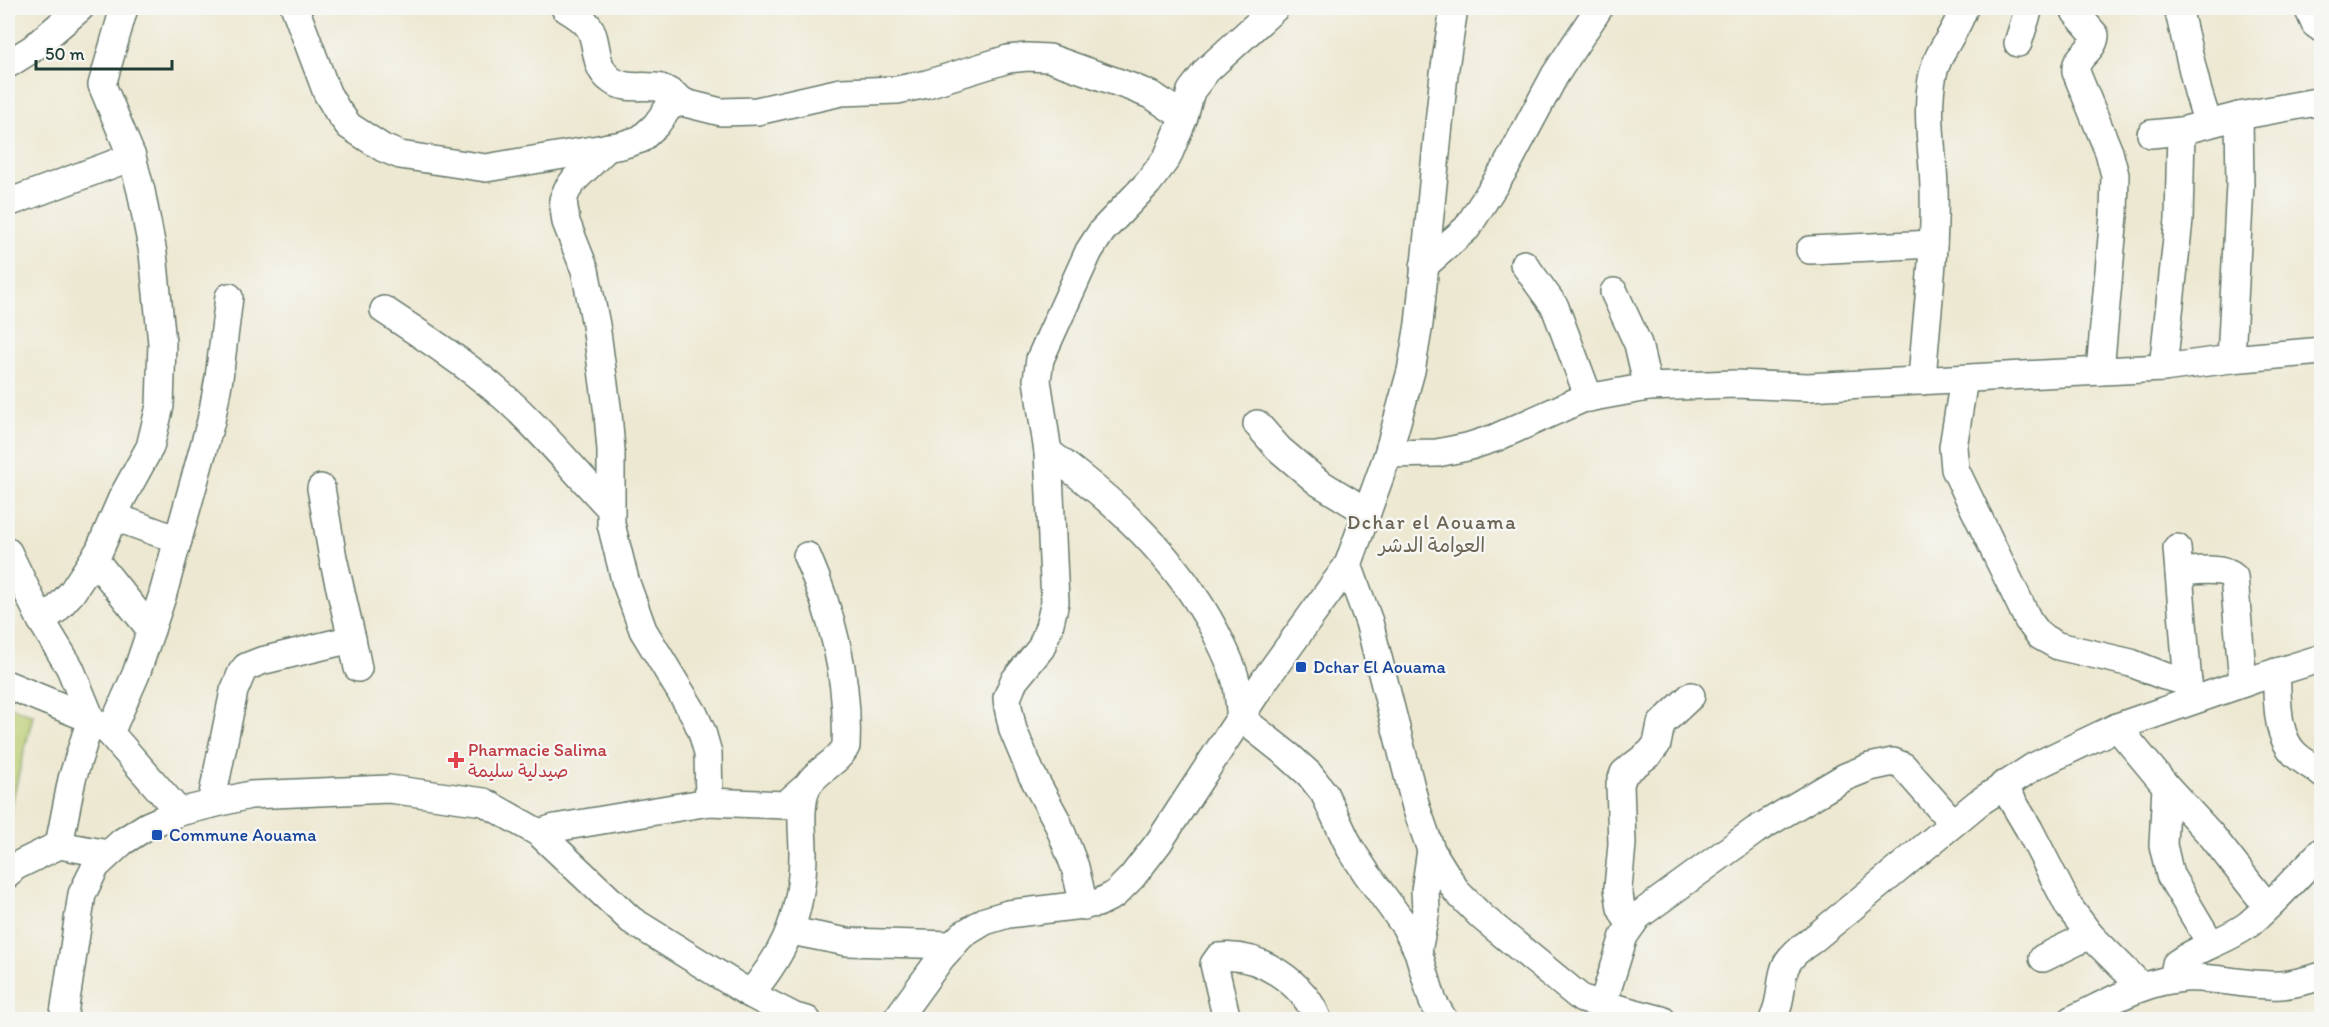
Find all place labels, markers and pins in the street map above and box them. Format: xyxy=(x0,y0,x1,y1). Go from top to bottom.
place label: Dchar El Aouama xyxy=(1313,656,1447,678)
marker: Dchar El Aouama xyxy=(1294,660,1308,674)
place label: Pharmacie Salima صيدلية سليمة xyxy=(468,739,608,782)
marker: Pharmacie Salima صيدلية سليمة xyxy=(449,753,463,767)
place label: Commune Aouama xyxy=(169,824,317,846)
marker: Commune Aouama xyxy=(150,828,164,842)

